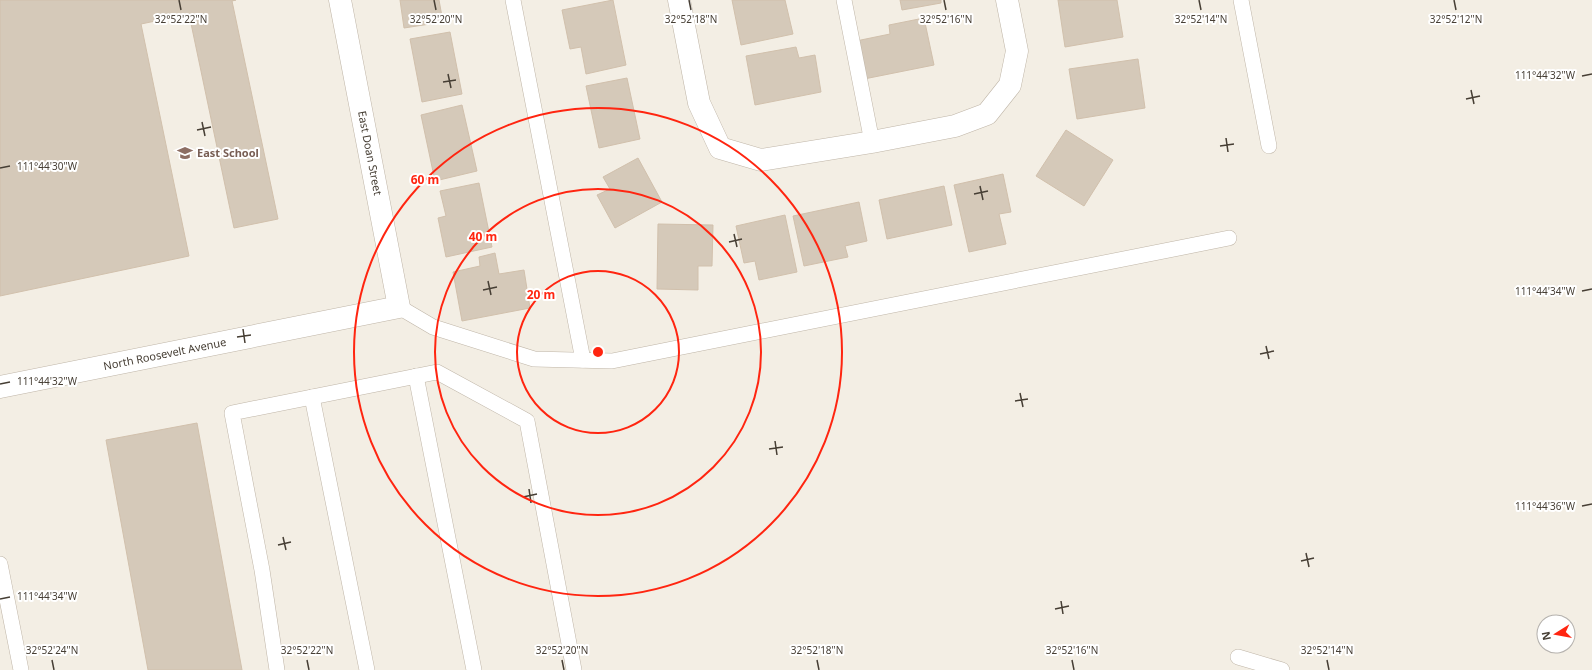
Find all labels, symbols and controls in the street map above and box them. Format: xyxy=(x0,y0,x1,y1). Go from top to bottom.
text: 32°52'22"N xyxy=(155,12,207,26)
text: 32°52'20"N xyxy=(410,12,462,26)
text: 32°52'18"N xyxy=(665,12,717,26)
text: 32°52'16"N xyxy=(920,12,972,26)
text: 32°52'14"N xyxy=(1175,12,1227,26)
text: 32°52'12"N xyxy=(1430,12,1482,26)
text: 111°44'32"W xyxy=(1515,68,1576,82)
street label: East Doan Street xyxy=(355,109,386,196)
school or university icon: East School xyxy=(176,144,194,162)
place label: East School xyxy=(197,145,259,160)
text: 111°44'30"W xyxy=(17,159,78,173)
text: 60 m xyxy=(411,171,439,188)
text: 40 m xyxy=(469,228,497,245)
text: 111°44'34"W xyxy=(1515,284,1576,298)
text: 20 m xyxy=(527,286,555,303)
street label: North Roosevelt Avenue xyxy=(102,334,227,373)
centre of rings xyxy=(591,345,605,359)
text: 111°44'32"W xyxy=(17,374,78,388)
text: 111°44'36"W xyxy=(1515,499,1576,513)
text: 111°44'34"W xyxy=(17,589,78,603)
north arrow xyxy=(1536,614,1576,654)
text: N xyxy=(1537,630,1554,642)
text: 32°52'24"N xyxy=(26,643,78,657)
text: 32°52'22"N xyxy=(281,643,333,657)
text: 32°52'20"N xyxy=(536,643,588,657)
text: 32°52'18"N xyxy=(791,643,843,657)
text: 32°52'16"N xyxy=(1046,643,1098,657)
text: 32°52'14"N xyxy=(1301,643,1353,657)

